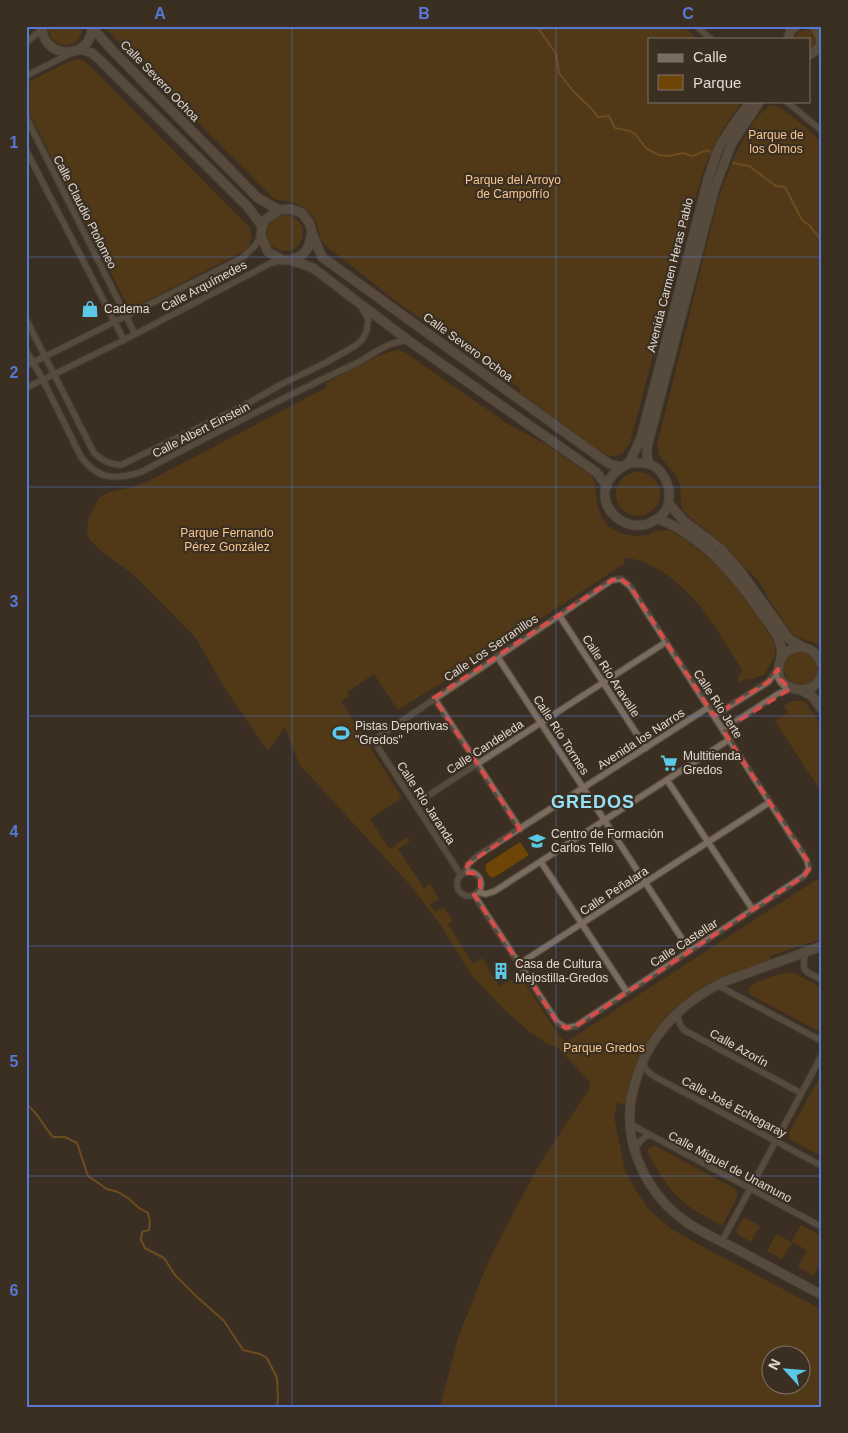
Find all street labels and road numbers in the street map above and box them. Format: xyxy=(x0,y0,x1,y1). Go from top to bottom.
street label: Calle Severo Ochoa xyxy=(118,38,203,125)
street label: Calle Claudio Ptolomeo xyxy=(50,153,120,271)
street label: Avenida Carmen Heras Pablo xyxy=(644,196,696,354)
street label: Calle Arquímedes xyxy=(159,258,249,314)
street label: Calle Severo Ochoa xyxy=(420,310,516,384)
street label: Calle Albert Einstein xyxy=(150,399,252,461)
street label: Calle Los Serranillos xyxy=(441,611,541,685)
street label: Calle Río Aravalle xyxy=(579,632,643,720)
street label: Calle Río Jerte xyxy=(691,667,746,741)
street label: Calle Río Tormes xyxy=(530,693,592,777)
street label: Avenida los Narros xyxy=(595,706,687,772)
street label: Calle Candeleda xyxy=(444,717,526,777)
street label: Calle Río Jaranda xyxy=(394,759,458,847)
street label: Calle Peñalara xyxy=(577,864,651,918)
street label: Calle Castellar xyxy=(647,916,721,970)
street label: Calle Azorín xyxy=(707,1026,771,1070)
street label: Calle José Echegaray xyxy=(679,1073,789,1141)
street label: Calle Miguel de Unamuno xyxy=(666,1128,795,1206)

